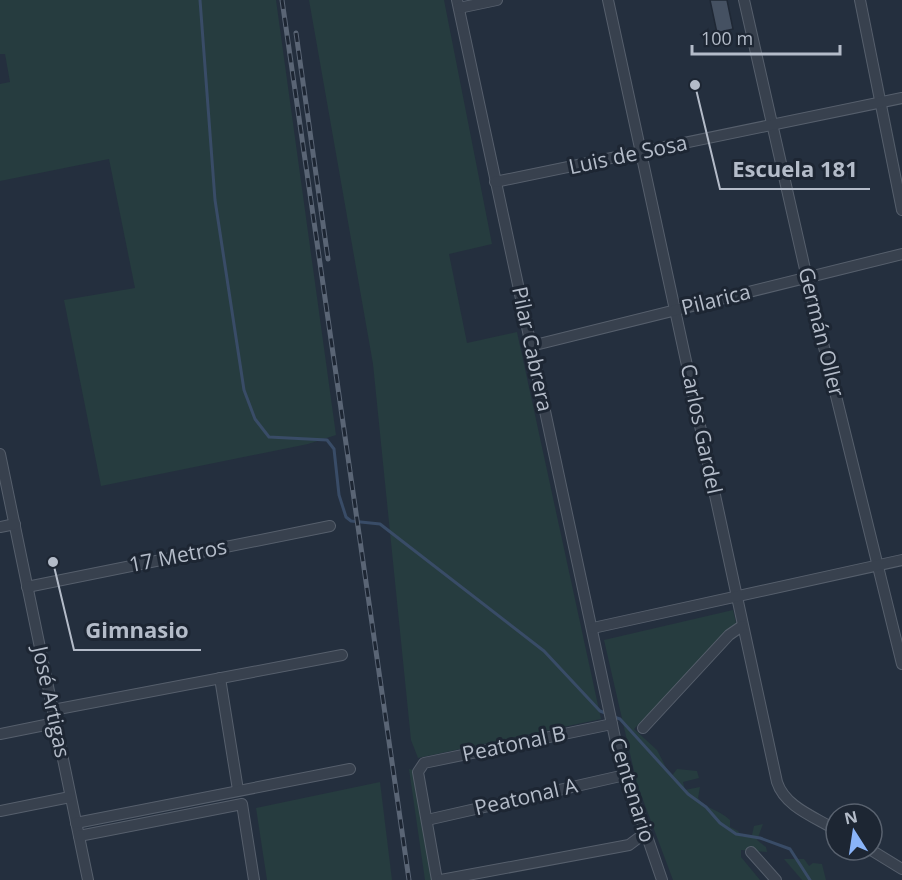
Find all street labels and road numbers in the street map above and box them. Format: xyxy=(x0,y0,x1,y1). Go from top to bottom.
street label: Luis de Sosa xyxy=(566,128,690,180)
street label: Germán Oller xyxy=(792,264,852,400)
street label: Pilarica xyxy=(678,277,753,321)
street label: Pilar Cabrera xyxy=(506,284,560,414)
street label: Carlos Gardel xyxy=(675,361,729,496)
street label: 17 Metros xyxy=(127,532,229,578)
street label: José Artigas xyxy=(26,642,77,760)
street label: Peatonal B xyxy=(459,718,568,768)
street label: Centenario xyxy=(604,734,662,846)
street label: Peatonal A xyxy=(472,770,581,821)

